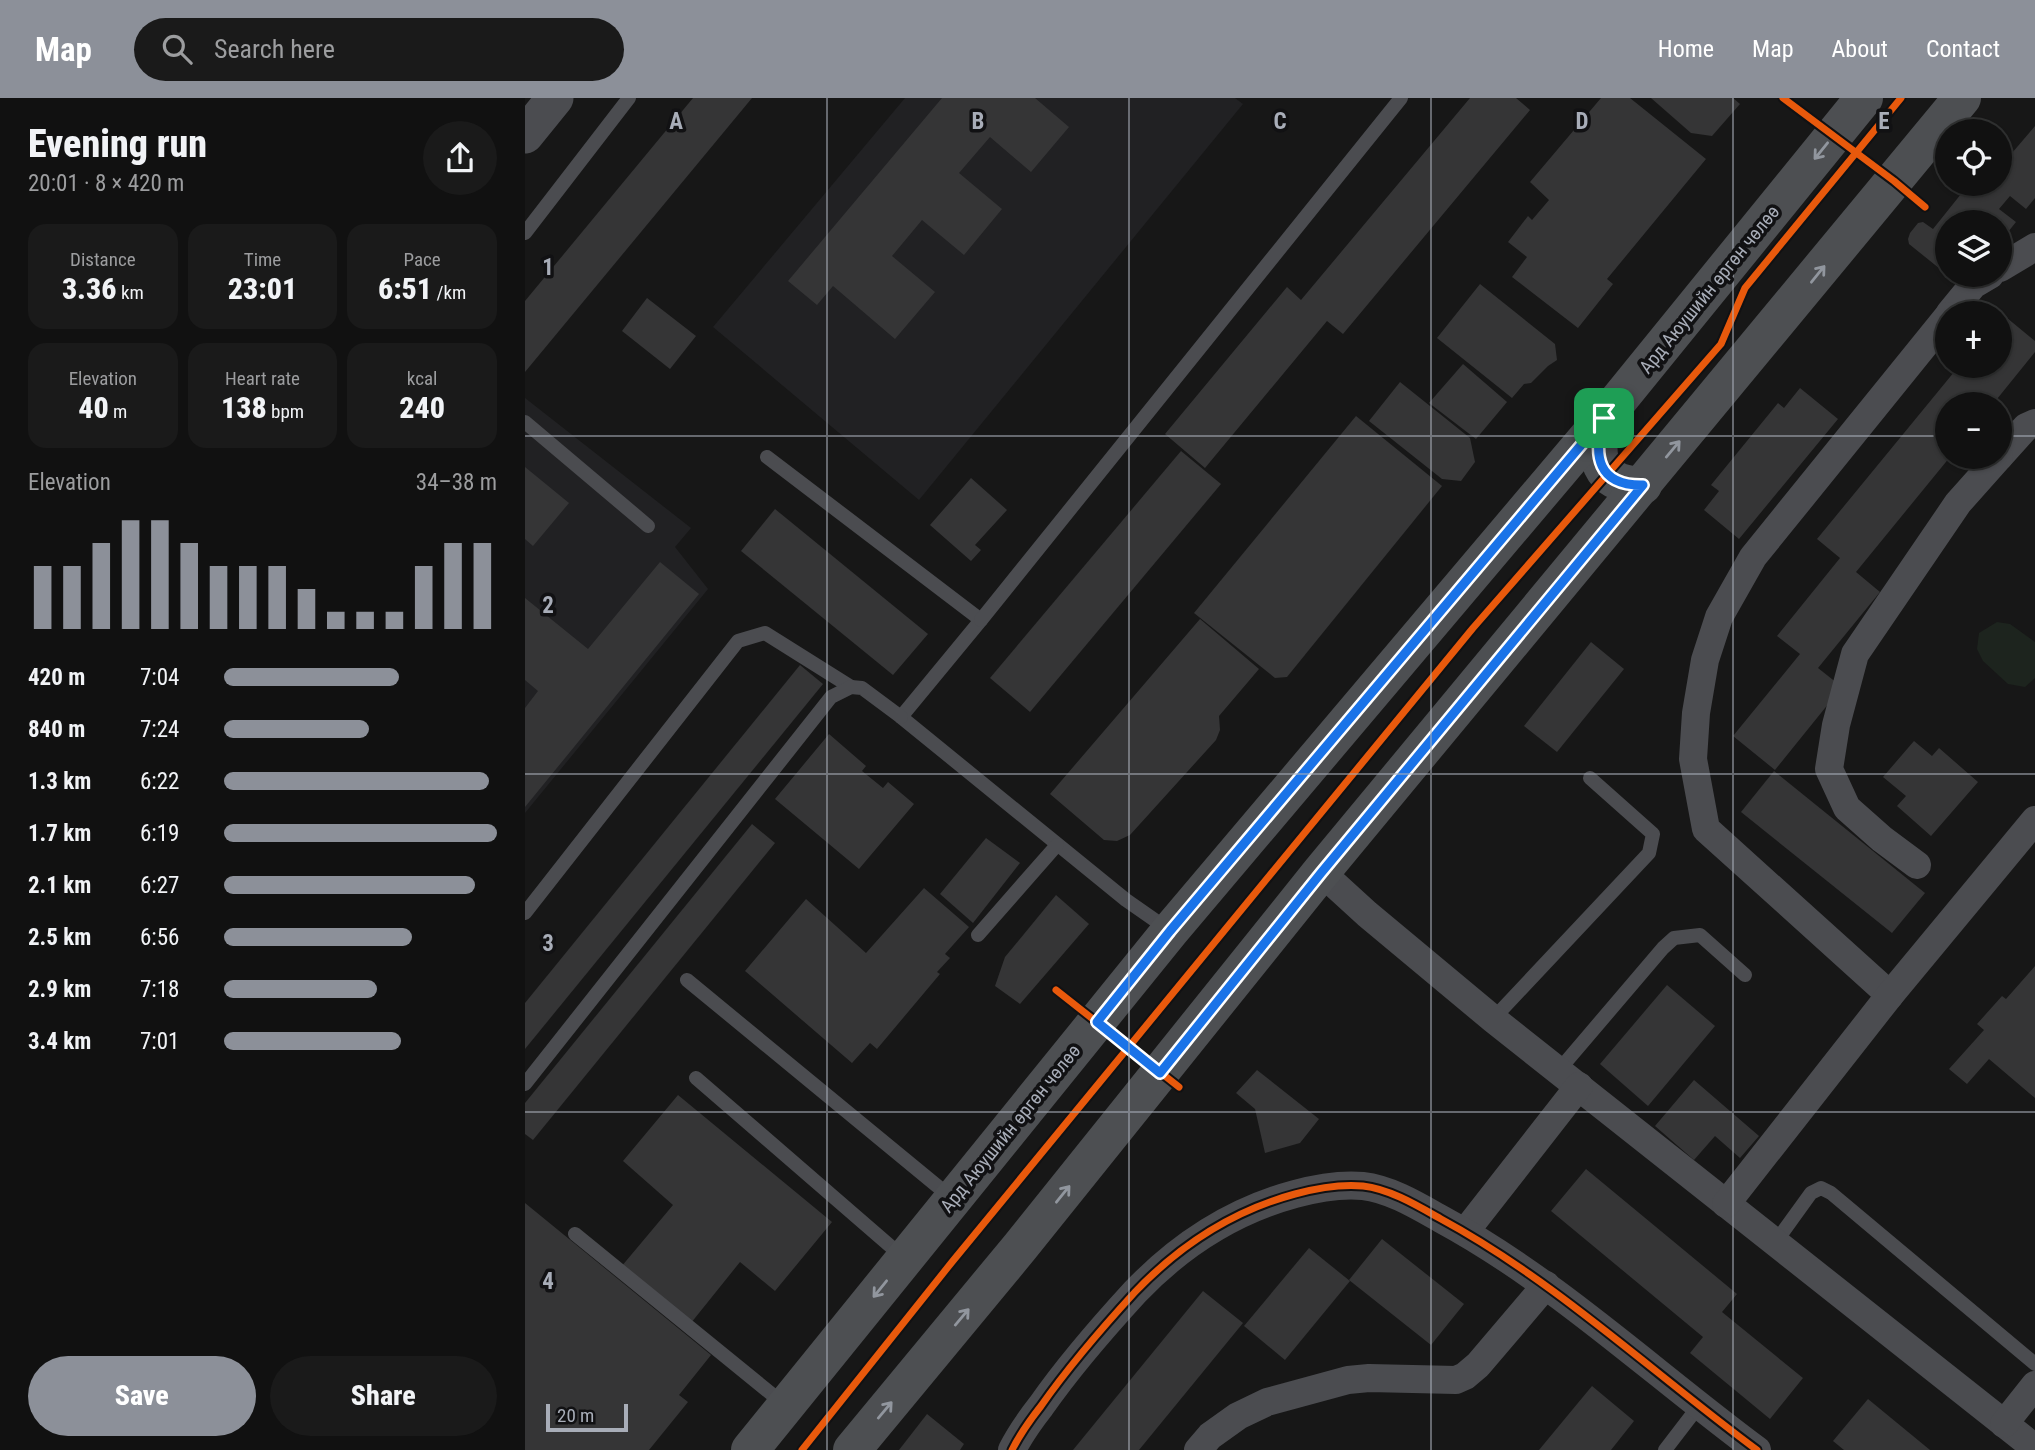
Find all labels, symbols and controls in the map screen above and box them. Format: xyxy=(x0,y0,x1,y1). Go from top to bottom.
search box xyxy=(134,18,624,81)
text: Map xyxy=(35,30,92,69)
icon: search xyxy=(158,30,196,68)
text: Search here xyxy=(214,34,335,64)
text: Home xyxy=(1658,35,1714,63)
text: Map xyxy=(1752,35,1794,63)
text: About xyxy=(1832,35,1888,63)
text: Contact xyxy=(1926,35,2000,63)
text: A xyxy=(669,108,683,135)
text: B xyxy=(972,108,984,135)
text: C xyxy=(1273,108,1287,135)
text: D xyxy=(1576,108,1589,135)
text: E xyxy=(1878,108,1890,135)
map controls xyxy=(1935,119,2012,469)
button: locate xyxy=(1935,119,2012,196)
button: share xyxy=(423,121,497,195)
text: Evening run xyxy=(28,122,207,166)
one-way arrow xyxy=(1814,141,1829,160)
text: 20:01 · 8 × 420 m xyxy=(28,170,184,197)
street label: Ард Аюушийн өргөн чөлөө xyxy=(1634,200,1784,378)
button: layers xyxy=(1935,210,2012,287)
text: Distance xyxy=(70,248,136,271)
text: Time xyxy=(244,248,281,271)
text: Pace xyxy=(404,248,441,271)
text: 1 xyxy=(542,254,554,281)
one-way arrow xyxy=(1809,265,1825,283)
text: 3.36 xyxy=(62,271,117,306)
text: 23:01 xyxy=(228,271,297,306)
text: 6:51 xyxy=(378,271,432,306)
text: km xyxy=(117,281,144,304)
text: /km xyxy=(432,281,466,304)
button: + xyxy=(1935,301,2012,378)
text: Elevation xyxy=(69,367,137,390)
text: Heart rate xyxy=(225,367,300,390)
text: kcal xyxy=(407,367,437,390)
pin xyxy=(1574,388,1634,448)
text: 40 xyxy=(78,390,109,425)
text: 138 xyxy=(221,390,267,425)
text: 240 xyxy=(399,390,445,425)
button: − xyxy=(1935,392,2012,469)
icon: arrive xyxy=(1585,399,1623,437)
text: m xyxy=(109,400,127,423)
text: bpm xyxy=(267,400,304,423)
one-way arrow xyxy=(1665,441,1680,459)
text: Elevation xyxy=(28,469,111,496)
text: 34–38 m xyxy=(416,469,497,496)
text: 2 xyxy=(542,592,554,619)
text: 420 m xyxy=(28,664,85,691)
text: 7:04 xyxy=(140,664,179,691)
text: 840 m xyxy=(28,716,85,743)
text: 7:24 xyxy=(140,716,179,743)
text: 1.3 km xyxy=(28,768,91,795)
text: 6:22 xyxy=(140,768,179,795)
text: 1.7 km xyxy=(28,820,91,847)
text: 6:19 xyxy=(140,820,179,847)
text: 2.1 km xyxy=(28,872,91,899)
text: 6:27 xyxy=(140,872,179,899)
text: 2.5 km xyxy=(28,924,91,951)
text: 6:56 xyxy=(140,924,179,951)
text: 3 xyxy=(542,930,554,957)
text: 2.9 km xyxy=(28,976,91,1003)
text: 7:18 xyxy=(140,976,179,1003)
text: 3.4 km xyxy=(28,1028,91,1055)
text: 7:01 xyxy=(140,1028,179,1055)
street label: Ард Аюушийн өргөн чөлөө xyxy=(935,1039,1085,1217)
one-way arrow xyxy=(1055,1185,1070,1203)
text: 4 xyxy=(542,1268,554,1295)
one-way arrow xyxy=(872,1280,888,1298)
one-way arrow xyxy=(955,1308,970,1326)
button: Save xyxy=(28,1356,256,1436)
button: Share xyxy=(270,1356,497,1436)
scale bar xyxy=(546,1401,628,1433)
one-way arrow xyxy=(878,1401,893,1419)
text: 20 m xyxy=(557,1404,594,1427)

